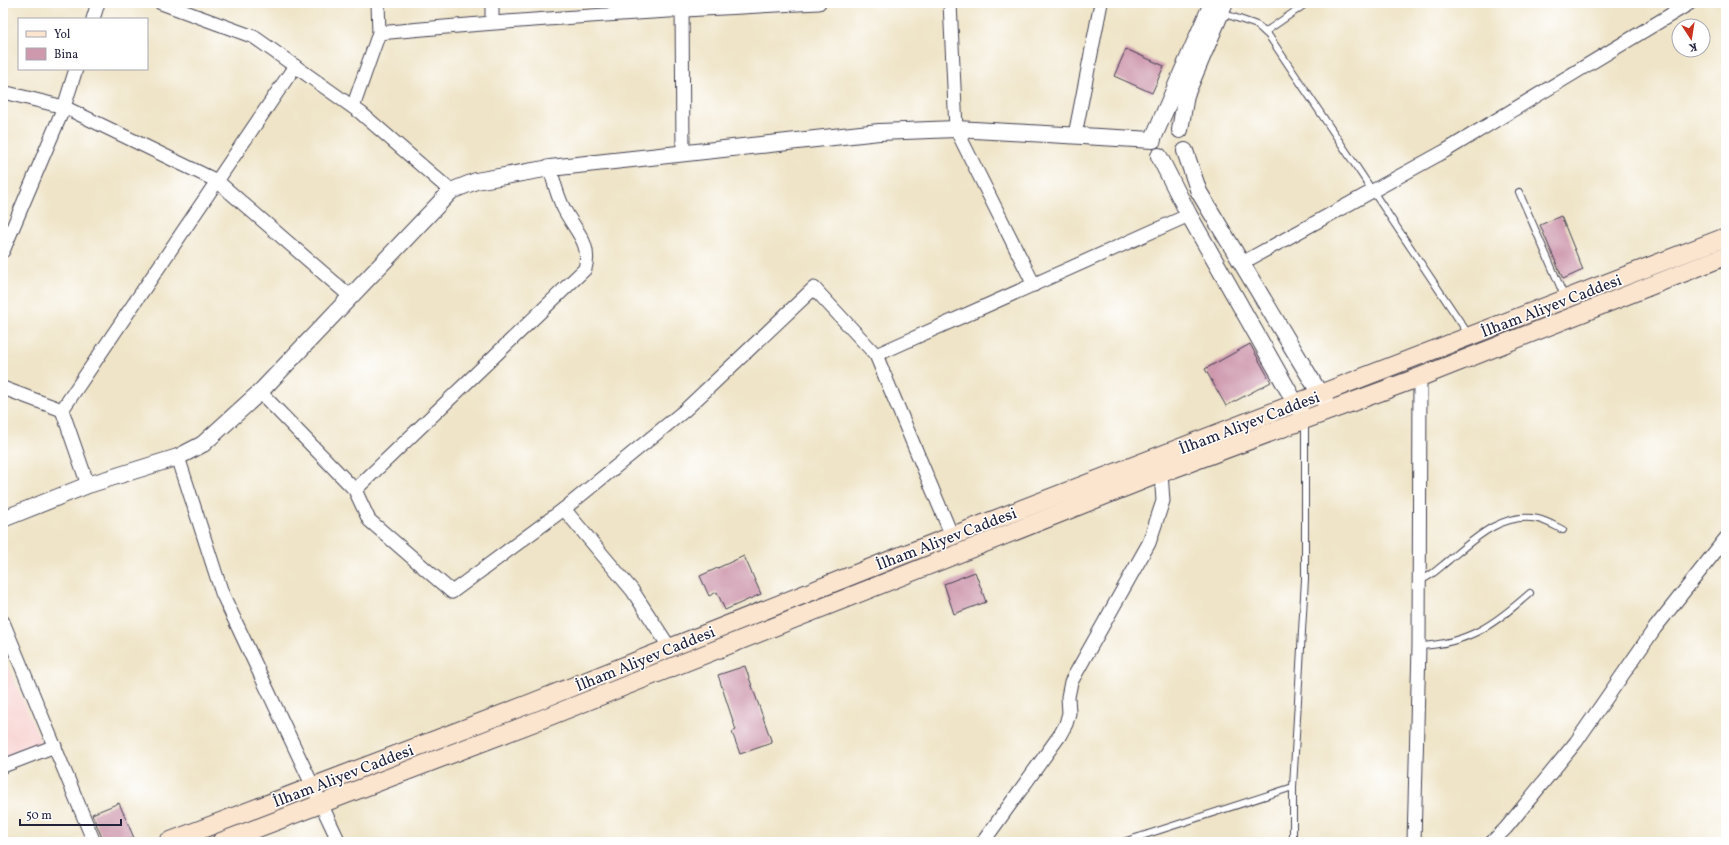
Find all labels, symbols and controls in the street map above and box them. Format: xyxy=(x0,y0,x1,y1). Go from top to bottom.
legend xyxy=(18,18,148,70)
north arrow xyxy=(1671,18,1711,58)
text: Yol xyxy=(54,27,71,43)
text: K xyxy=(1687,38,1698,54)
text: Bina xyxy=(54,47,78,63)
street label: İlham Aliyev Caddesi xyxy=(1478,270,1625,344)
street label: İlham Aliyev Caddesi xyxy=(1176,387,1323,461)
street label: İlham Aliyev Caddesi xyxy=(873,503,1020,577)
street label: İlham Aliyev Caddesi xyxy=(573,622,719,698)
street label: İlham Aliyev Caddesi xyxy=(270,740,417,814)
scale bar xyxy=(20,801,121,827)
text: 50 m xyxy=(26,808,52,824)

